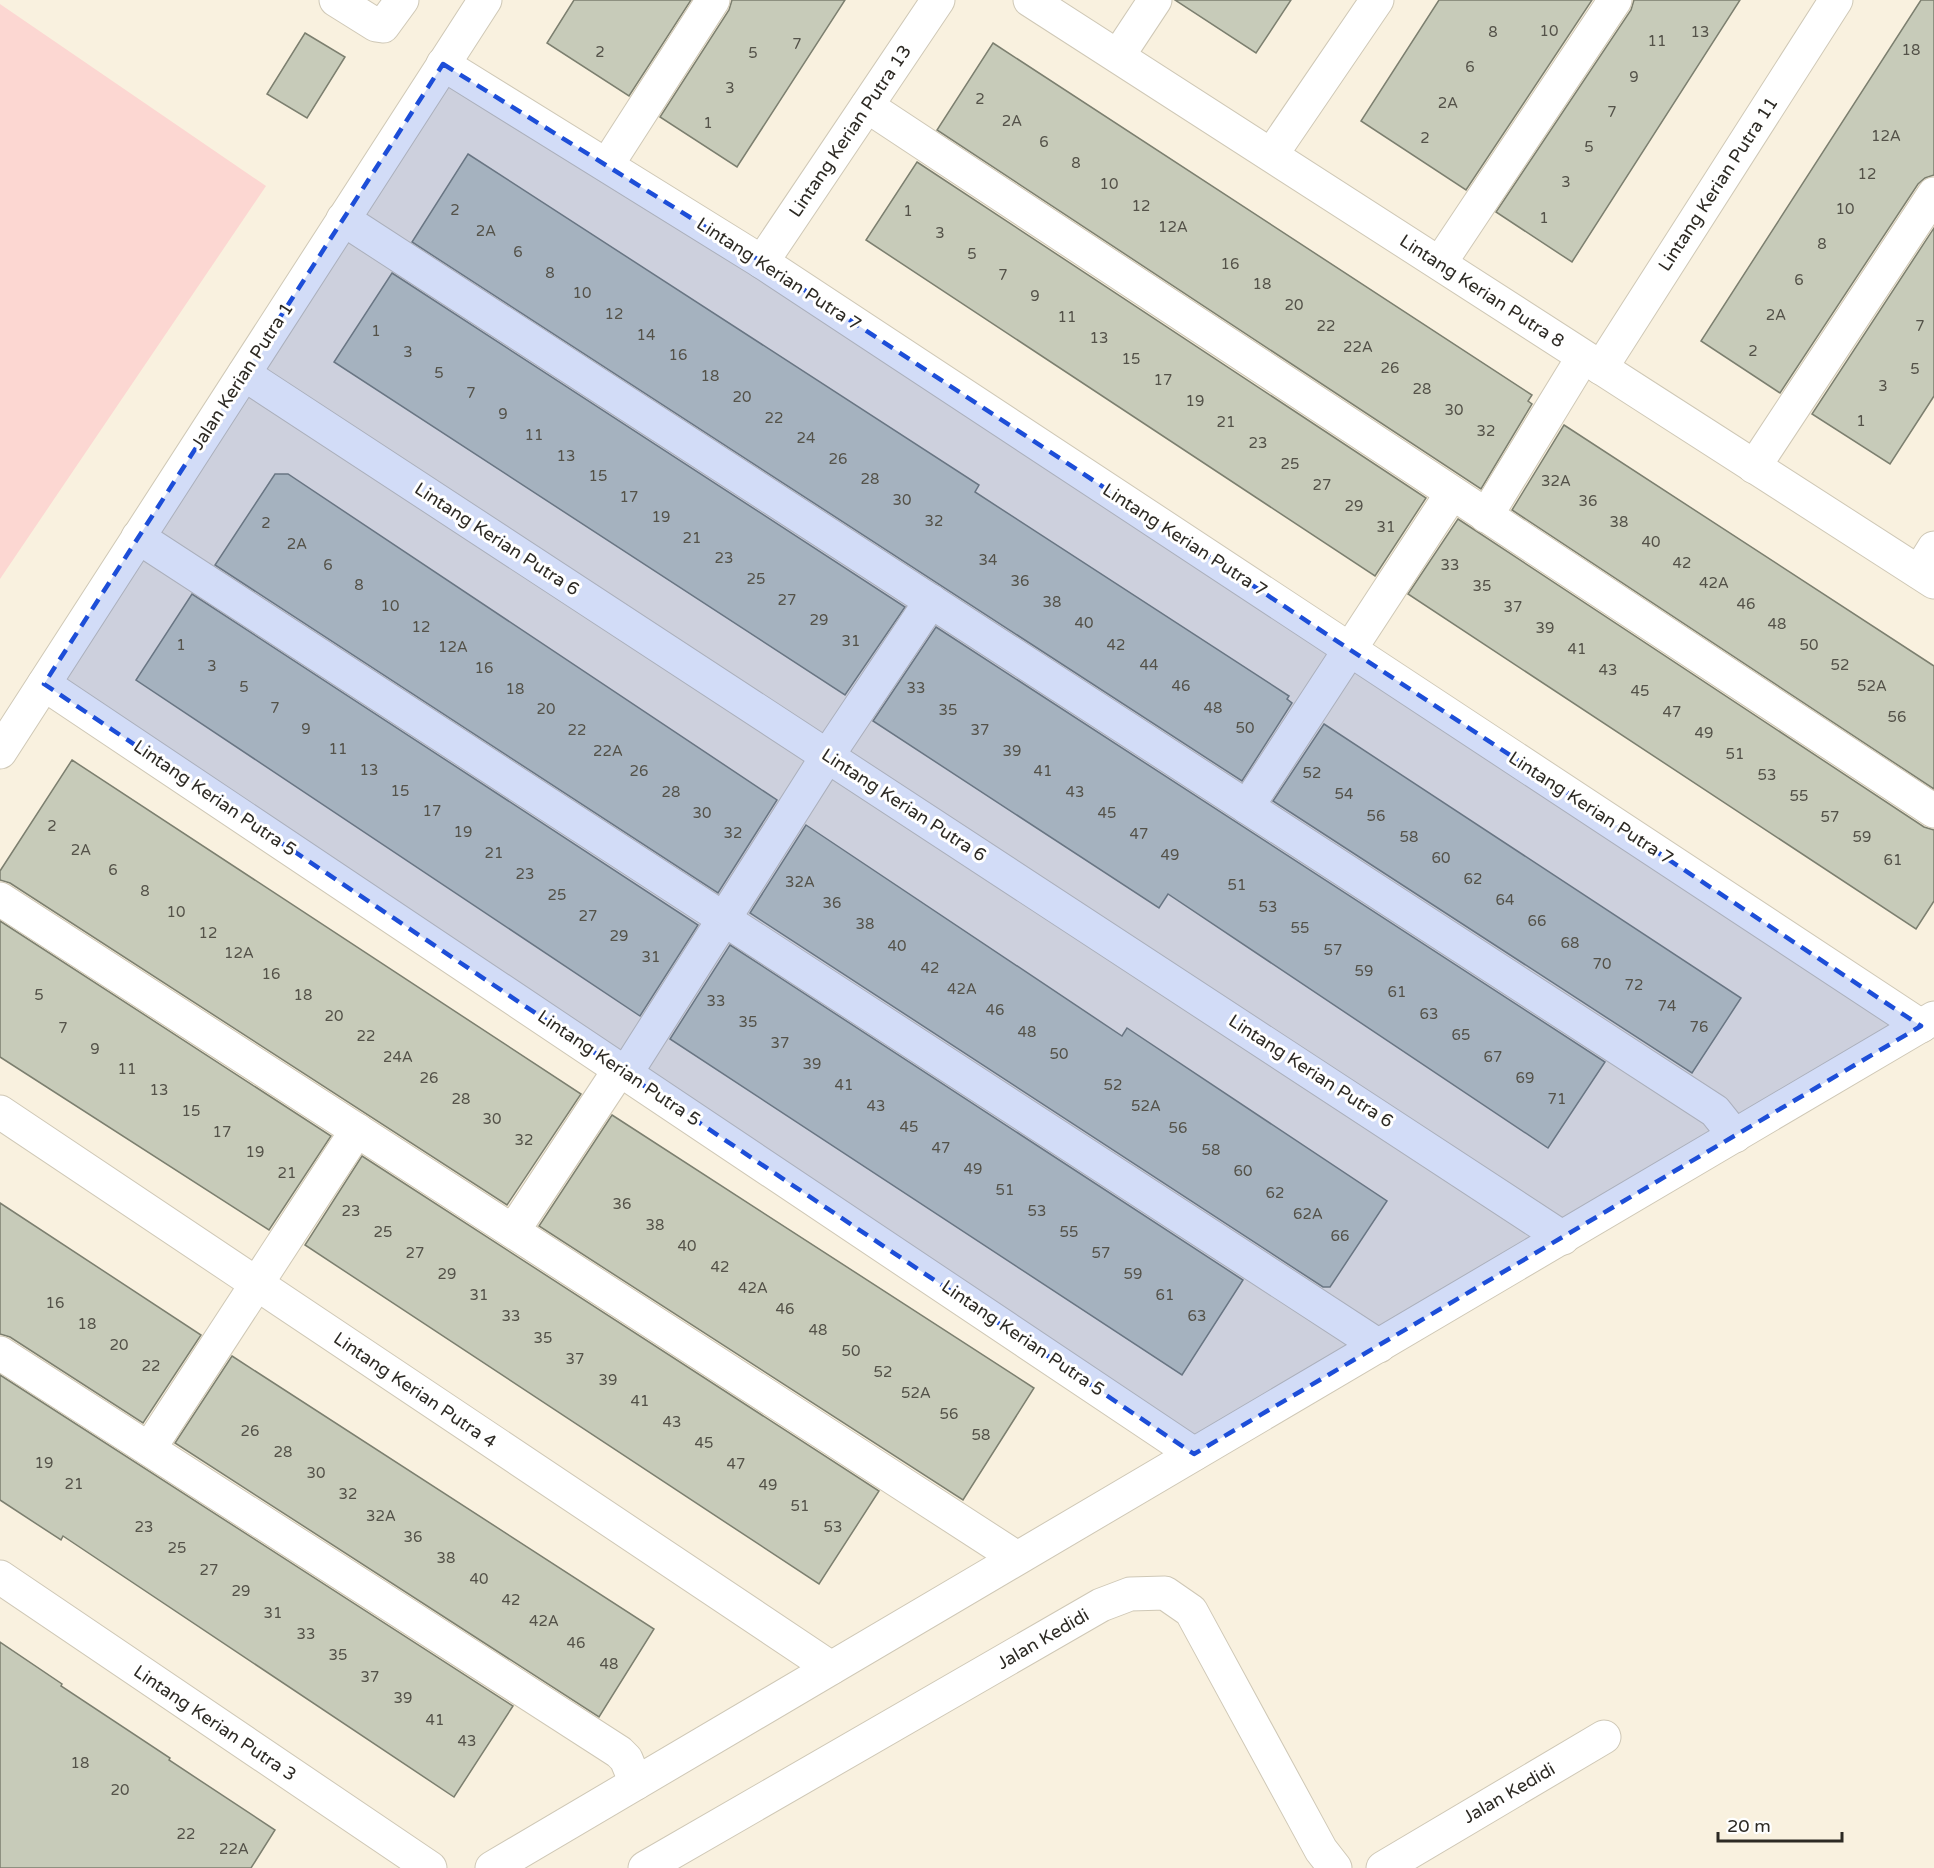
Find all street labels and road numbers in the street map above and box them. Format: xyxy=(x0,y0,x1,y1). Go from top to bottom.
street label: Lintang Kerian Putra 13 xyxy=(784,41,916,221)
street label: Lintang Kerian Putra 11 xyxy=(1653,93,1783,275)
street label: Lintang Kerian Putra 7 xyxy=(693,213,865,335)
street label: Lintang Kerian Putra 8 xyxy=(1396,230,1568,352)
street label: Jalan Kerian Putra 1 xyxy=(186,298,298,454)
street label: Lintang Kerian Putra 6 xyxy=(411,478,583,600)
street label: Lintang Kerian Putra 7 xyxy=(1099,479,1271,601)
street label: Lintang Kerian Putra 5 xyxy=(129,735,301,861)
street label: Lintang Kerian Putra 6 xyxy=(818,744,990,866)
street label: Lintang Kerian Putra 7 xyxy=(1505,747,1677,869)
street label: Lintang Kerian Putra 5 xyxy=(533,1005,705,1131)
street label: Lintang Kerian Putra 6 xyxy=(1225,1010,1397,1132)
street label: Lintang Kerian Putra 5 xyxy=(937,1275,1109,1401)
street label: Lintang Kerian Putra 4 xyxy=(329,1327,501,1453)
street label: Jalan Kedidi xyxy=(993,1604,1093,1674)
street label: Lintang Kerian Putra 3 xyxy=(129,1660,301,1786)
street label: Jalan Kedidi xyxy=(1459,1758,1559,1828)

